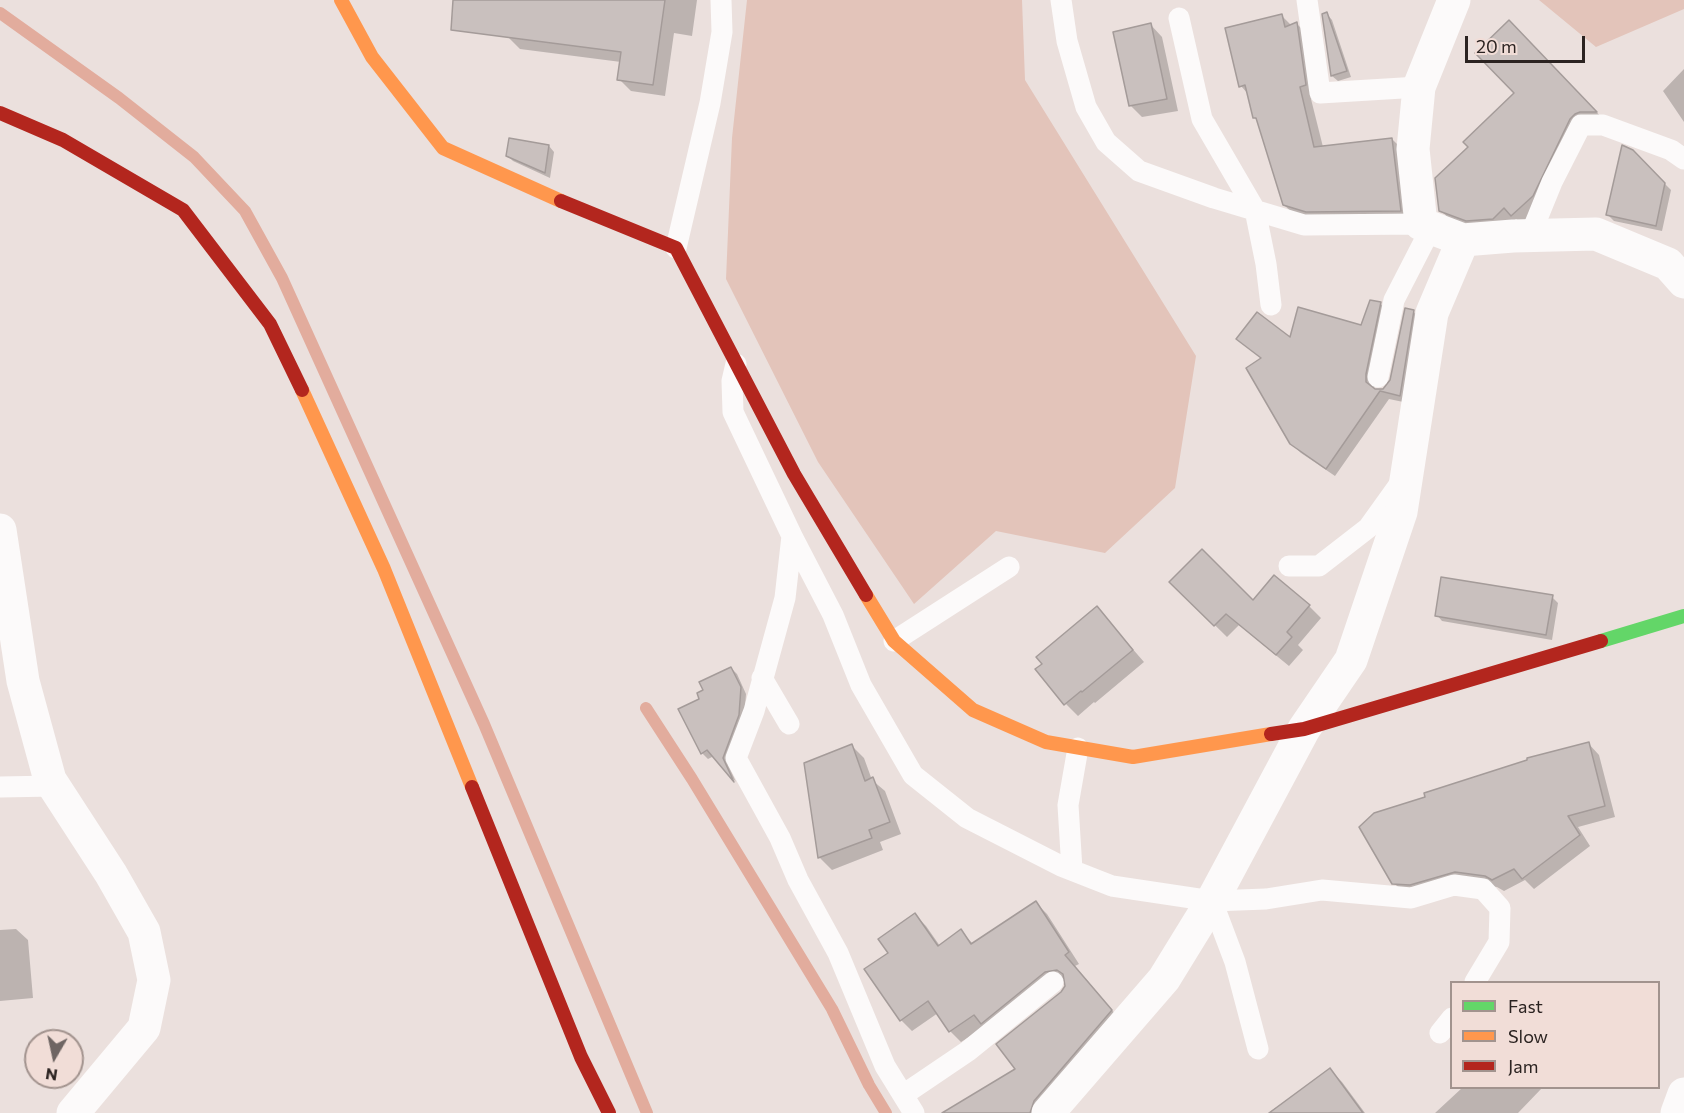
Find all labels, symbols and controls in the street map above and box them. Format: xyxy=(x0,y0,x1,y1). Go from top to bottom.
scale bar xyxy=(1468,24,1588,62)
text: 20 m xyxy=(1476,35,1517,57)
legend xyxy=(1450,981,1660,1089)
text: Fast xyxy=(1508,995,1543,1017)
text: Slow xyxy=(1508,1025,1548,1047)
north arrow xyxy=(24,1029,84,1089)
text: Jam xyxy=(1508,1055,1538,1077)
text: N xyxy=(44,1065,59,1086)

